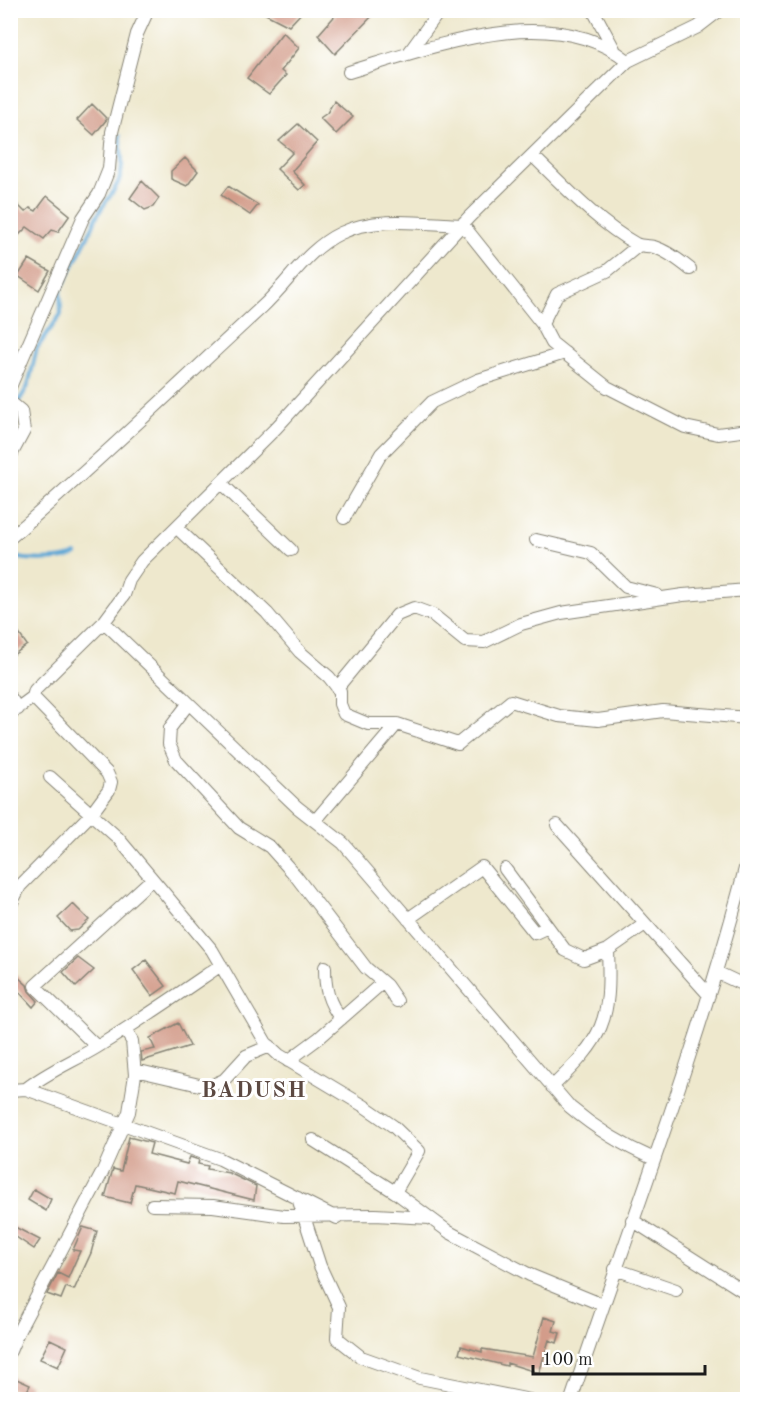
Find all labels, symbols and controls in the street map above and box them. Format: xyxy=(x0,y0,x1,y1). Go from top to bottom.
district label: BADUSH xyxy=(201,1080,307,1102)
scale bar xyxy=(533,1338,706,1376)
text: 100 m xyxy=(542,1351,593,1369)

